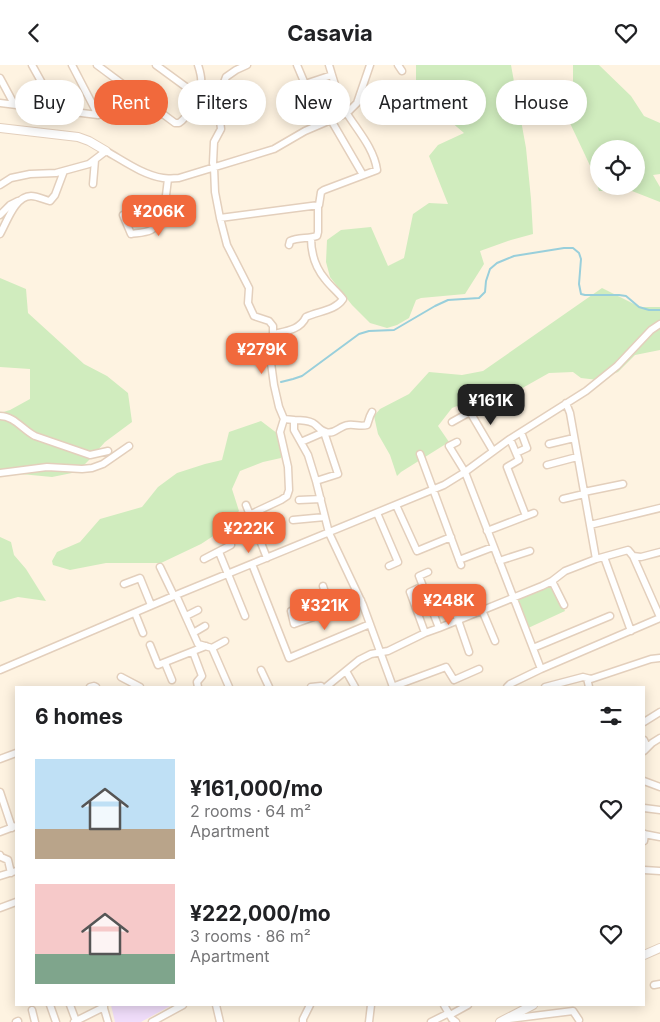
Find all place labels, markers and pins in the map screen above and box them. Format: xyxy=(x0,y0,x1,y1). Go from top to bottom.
pin: ¥206K xyxy=(124,195,194,237)
pin: ¥279K xyxy=(227,333,297,375)
pin: ¥161K xyxy=(456,383,526,426)
pin: ¥222K xyxy=(214,511,284,554)
pin: ¥248K xyxy=(414,583,484,626)
pin: ¥321K xyxy=(290,589,360,631)

